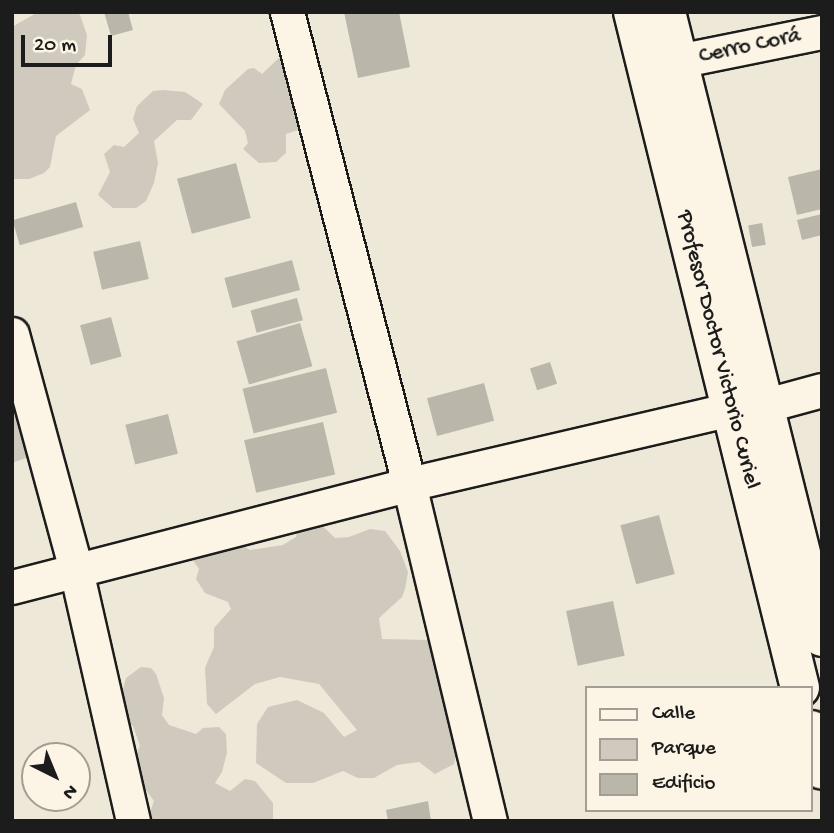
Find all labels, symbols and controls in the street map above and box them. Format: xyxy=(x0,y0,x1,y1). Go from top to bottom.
scale bar xyxy=(24,21,116,65)
street label: Cerro Corá xyxy=(697,23,803,71)
text: 20 m xyxy=(34,34,76,59)
street label: Profesor Doctor Victorio Curiel xyxy=(669,208,765,492)
legend xyxy=(586,686,813,812)
text: Calle xyxy=(652,702,695,727)
text: Parque xyxy=(652,737,716,762)
north arrow xyxy=(21,742,91,812)
text: Edificio xyxy=(652,772,716,797)
text: N xyxy=(57,779,82,804)

